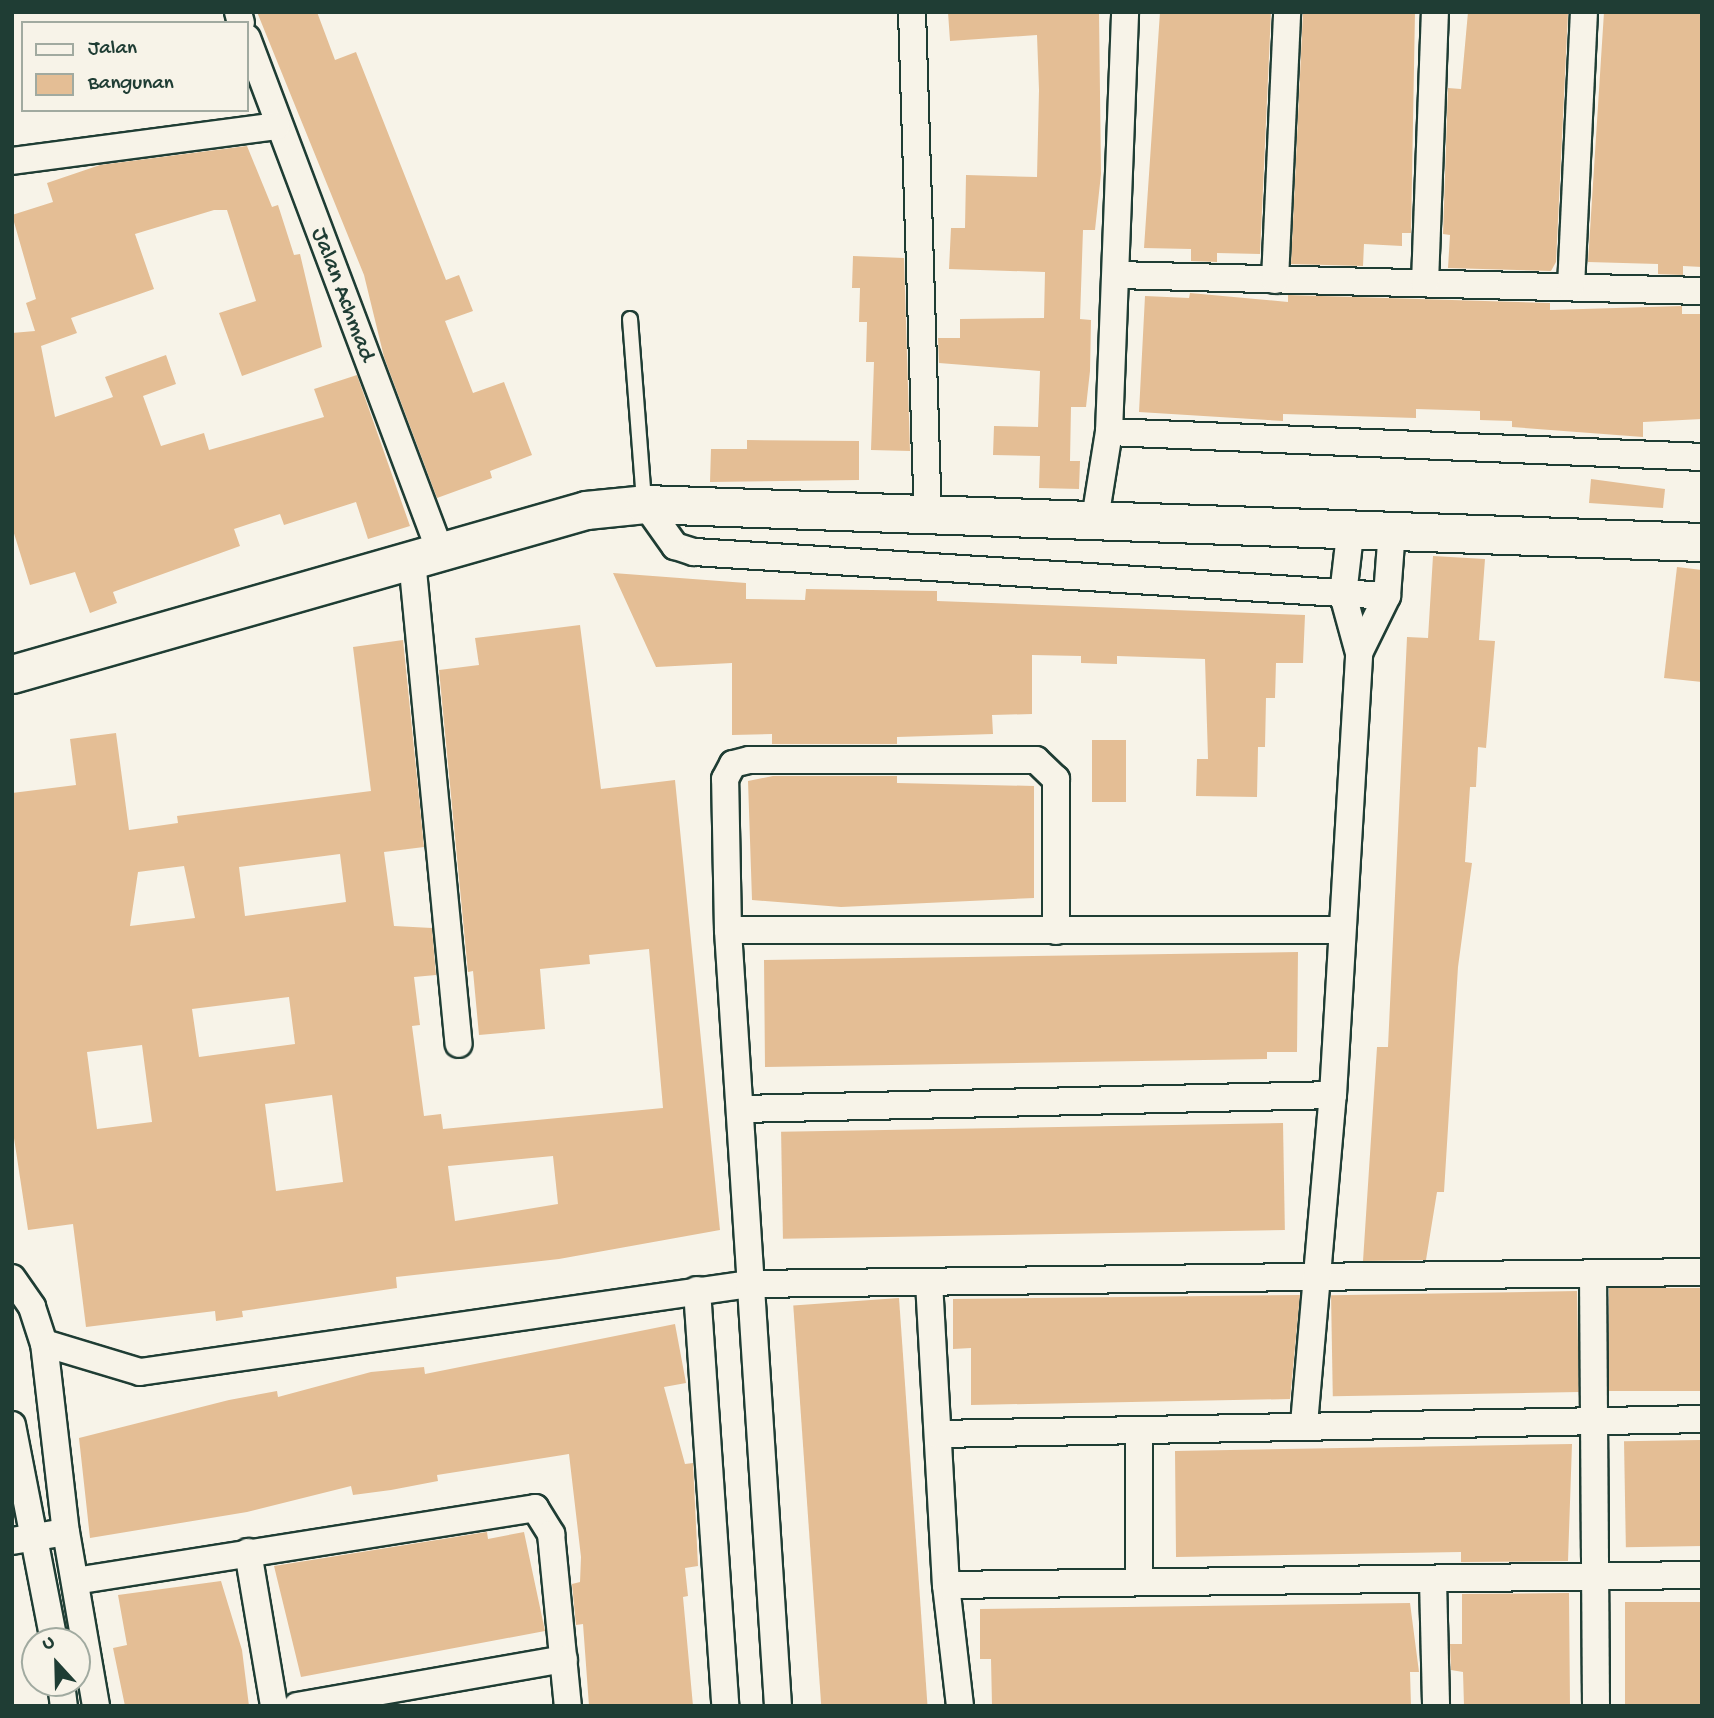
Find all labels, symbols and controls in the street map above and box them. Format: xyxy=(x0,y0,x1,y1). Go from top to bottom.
legend xyxy=(21,21,248,112)
text: Jalan xyxy=(88,37,137,62)
text: Bangunan xyxy=(88,72,174,97)
street label: Jalan Achmad xyxy=(303,224,381,366)
north arrow xyxy=(21,1627,91,1697)
text: U xyxy=(39,1631,58,1657)

